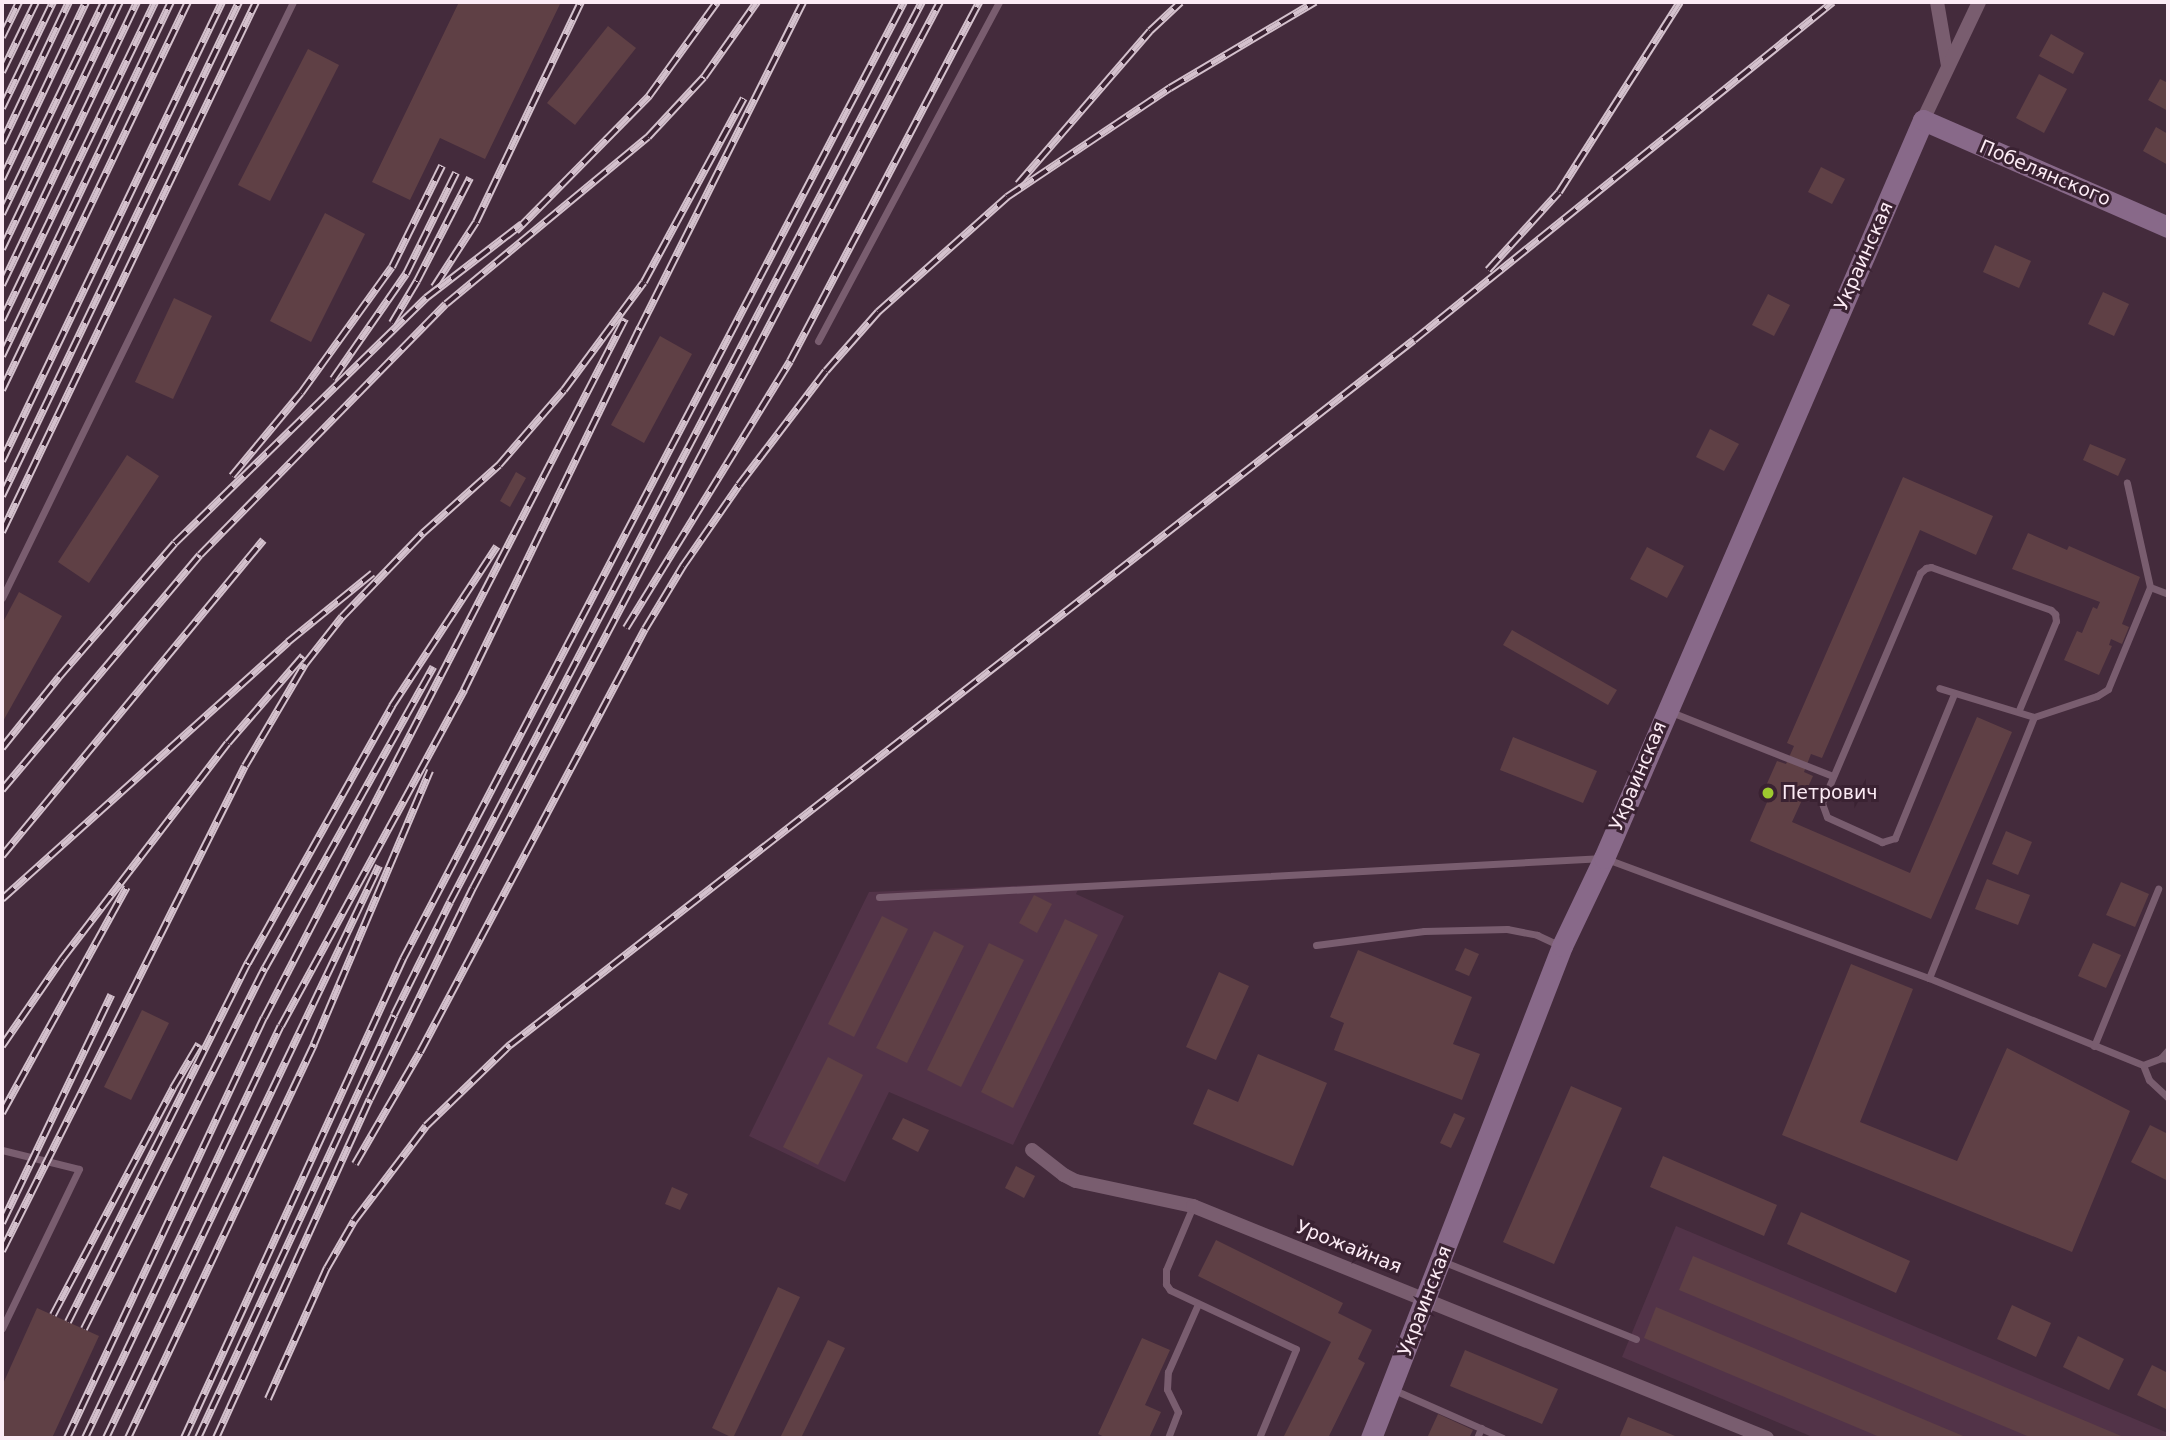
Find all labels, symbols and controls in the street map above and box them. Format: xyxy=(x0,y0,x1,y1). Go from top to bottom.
street label: Побелянского xyxy=(1976,135,2114,211)
street label: Украинская xyxy=(1830,198,1898,314)
street label: Украинская xyxy=(1605,718,1671,834)
place label: Петрович xyxy=(1782,782,1878,804)
marker: Петрович xyxy=(1760,785,1776,801)
street label: Урожайная xyxy=(1293,1215,1405,1279)
street label: Украинская xyxy=(1393,1243,1457,1359)

